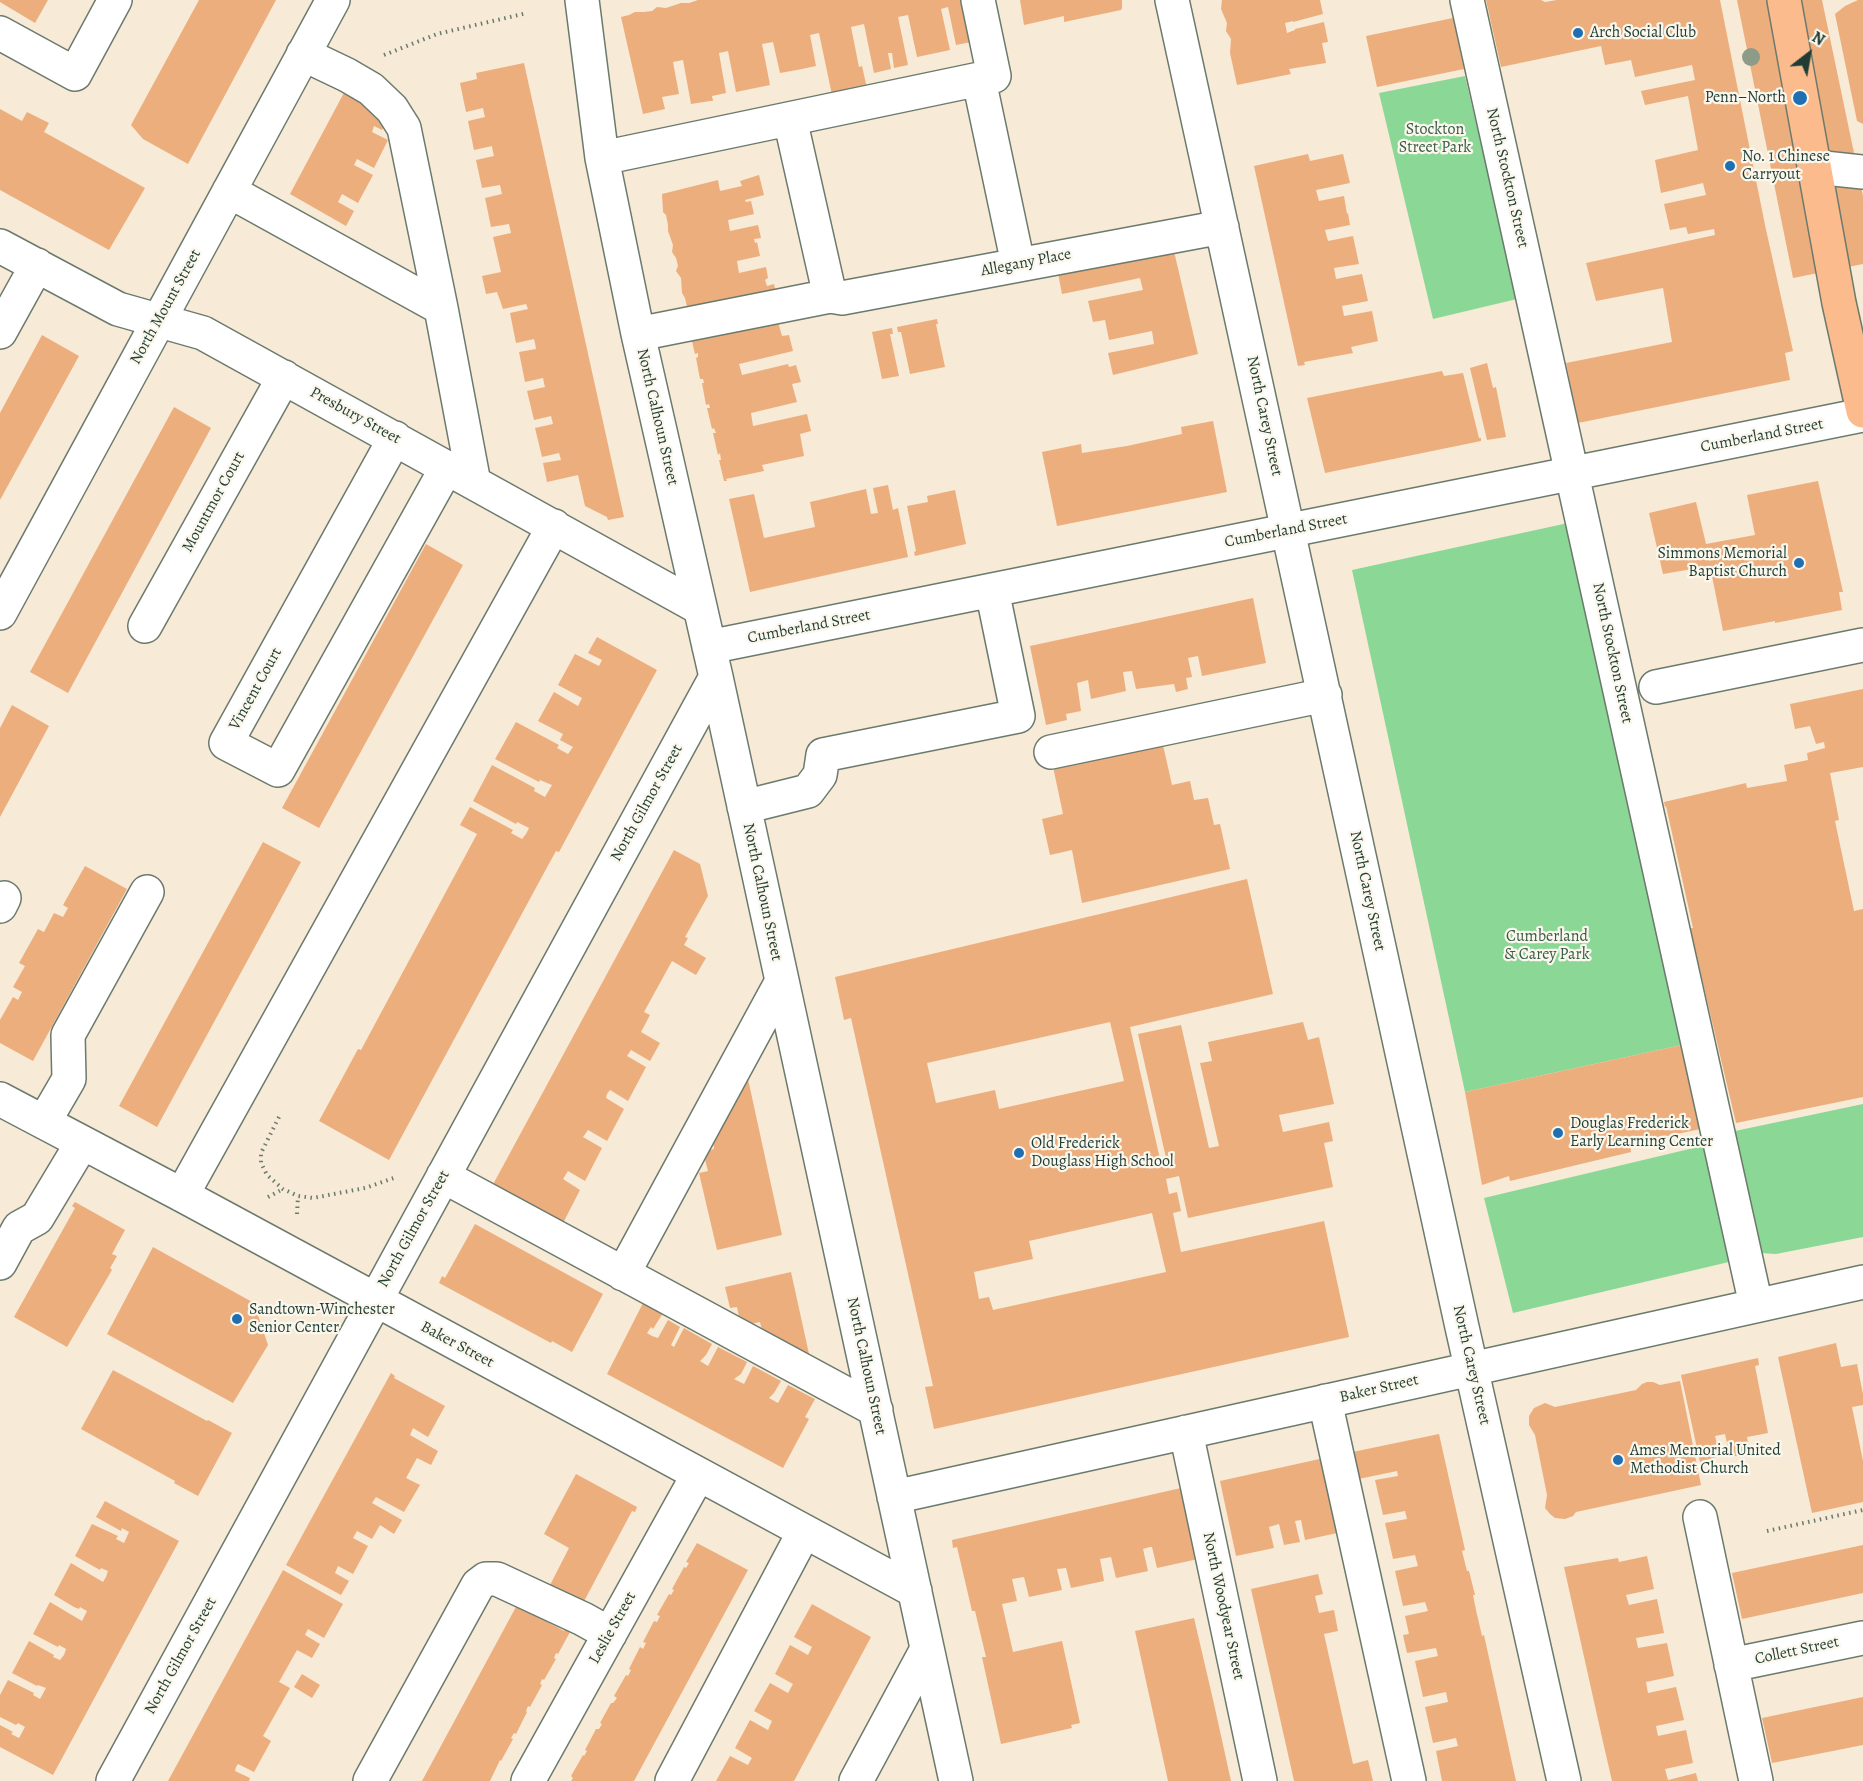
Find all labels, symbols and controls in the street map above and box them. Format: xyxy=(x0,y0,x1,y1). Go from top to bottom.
place label: Arch Social Club xyxy=(1590,23,1696,43)
north arrow xyxy=(1779,24,1839,84)
marker: Arch Social Club xyxy=(1571,26,1585,40)
text: N xyxy=(1808,26,1829,51)
place label: Penn–North xyxy=(1705,88,1786,108)
marker: Penn–North xyxy=(1791,89,1809,107)
street label: North Stockton Street xyxy=(1482,106,1532,250)
park label: Stockton Street Park xyxy=(1399,120,1471,158)
place label: No. 1 Chinese Carryout xyxy=(1742,147,1830,185)
marker: No. 1 Chinese Carryout xyxy=(1723,159,1737,173)
street label: Allegany Place xyxy=(979,245,1073,281)
street label: North Mount Street xyxy=(126,246,206,368)
street label: North Calhoun Street xyxy=(632,347,682,487)
street label: North Carey Street xyxy=(1242,354,1286,478)
street label: Presbury Street xyxy=(306,383,404,449)
street label: Cumberland Street xyxy=(1699,415,1825,457)
street label: Mountmor Court xyxy=(178,448,250,556)
street label: Cumberland Street xyxy=(1223,510,1349,552)
place label: Simmons Memorial Baptist Church xyxy=(1658,544,1787,582)
marker: Simmons Memorial Baptist Church xyxy=(1792,556,1806,570)
street label: North Stockton Street xyxy=(1588,581,1636,725)
street label: Cumberland Street xyxy=(746,606,872,648)
street label: Vincent Court xyxy=(226,645,286,733)
street label: North Gilmor Street xyxy=(607,741,687,865)
street label: North Calhoun Street xyxy=(738,821,786,963)
street label: North Carey Street xyxy=(1345,829,1389,953)
park label: Cumberland & Carey Park xyxy=(1504,927,1590,965)
place label: Douglas Frederick Early Learning Center xyxy=(1570,1114,1713,1152)
marker: Douglas Frederick Early Learning Center xyxy=(1551,1126,1565,1140)
place label: Old Frederick Douglass High School xyxy=(1031,1134,1174,1172)
marker: Old Frederick Douglass High School xyxy=(1012,1146,1026,1160)
street label: North Gilmor Street xyxy=(374,1167,454,1291)
street label: North Calhoun Street xyxy=(842,1295,890,1437)
place label: Sandtown-Winchester Senior Center xyxy=(249,1300,395,1338)
street label: North Carey Street xyxy=(1448,1303,1494,1427)
marker: Sandtown-Winchester Senior Center xyxy=(230,1312,244,1326)
street label: Baker Street xyxy=(417,1318,497,1372)
street label: Baker Street xyxy=(1338,1371,1420,1407)
place label: Ames Memorial United Methodist Church xyxy=(1630,1441,1781,1479)
marker: Ames Memorial United Methodist Church xyxy=(1611,1453,1625,1467)
street label: North Woodyear Street xyxy=(1198,1530,1248,1682)
street label: Leslie Street xyxy=(585,1588,641,1668)
street label: North Gilmor Street xyxy=(141,1594,221,1718)
street label: Collett Street xyxy=(1753,1633,1841,1669)

